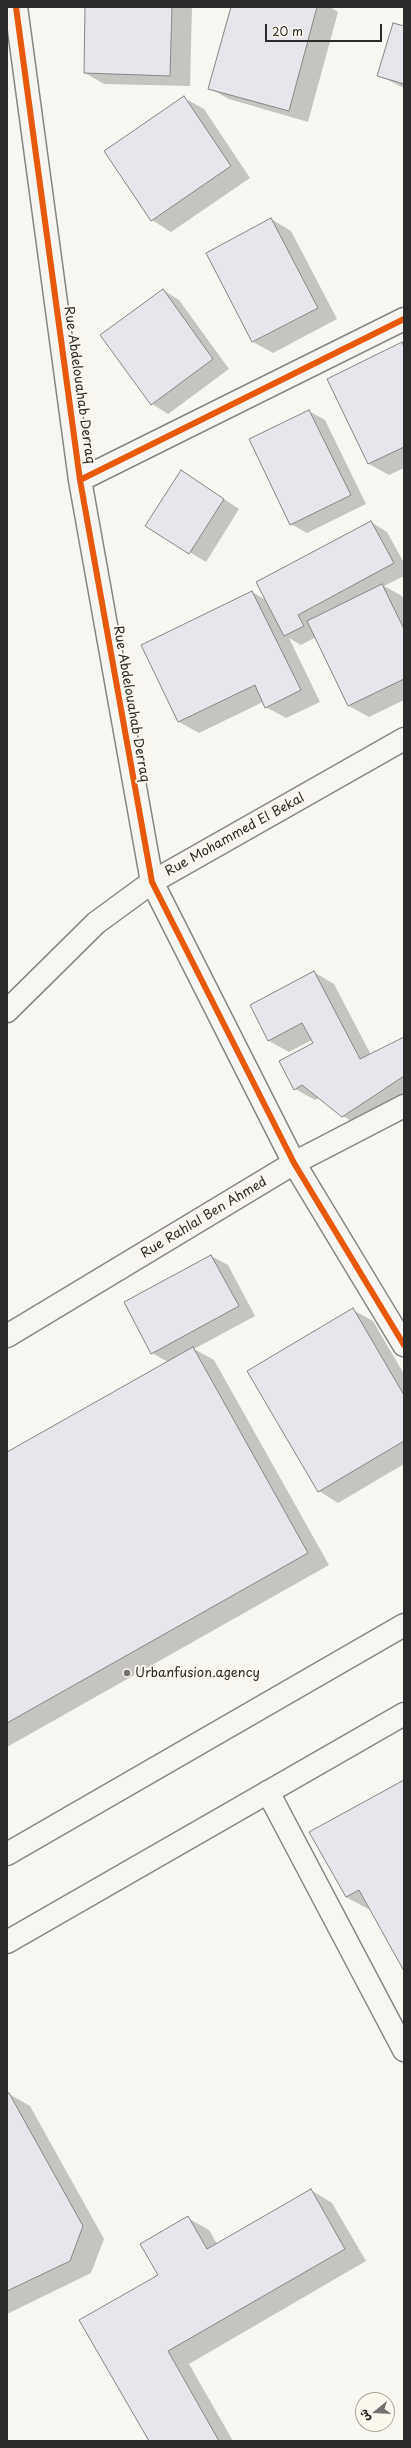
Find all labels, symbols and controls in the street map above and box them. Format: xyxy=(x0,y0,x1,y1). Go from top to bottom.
scale bar xyxy=(267,16,384,42)
text: 20 m xyxy=(272,22,303,40)
street label: Rue Abdelouahab Derraq xyxy=(60,305,98,465)
street label: Rue Abdelouahab Derraq xyxy=(110,624,152,784)
street label: Rue Mohammed El Bekal xyxy=(163,790,307,880)
street label: Rue Rahlal Ben Ahmed xyxy=(138,1174,270,1262)
place label: Urbanfusion.agency xyxy=(135,1665,260,1681)
marker: Urbanfusion.agency xyxy=(122,1668,132,1678)
north arrow xyxy=(355,2392,395,2432)
text: ش xyxy=(354,2407,374,2424)

